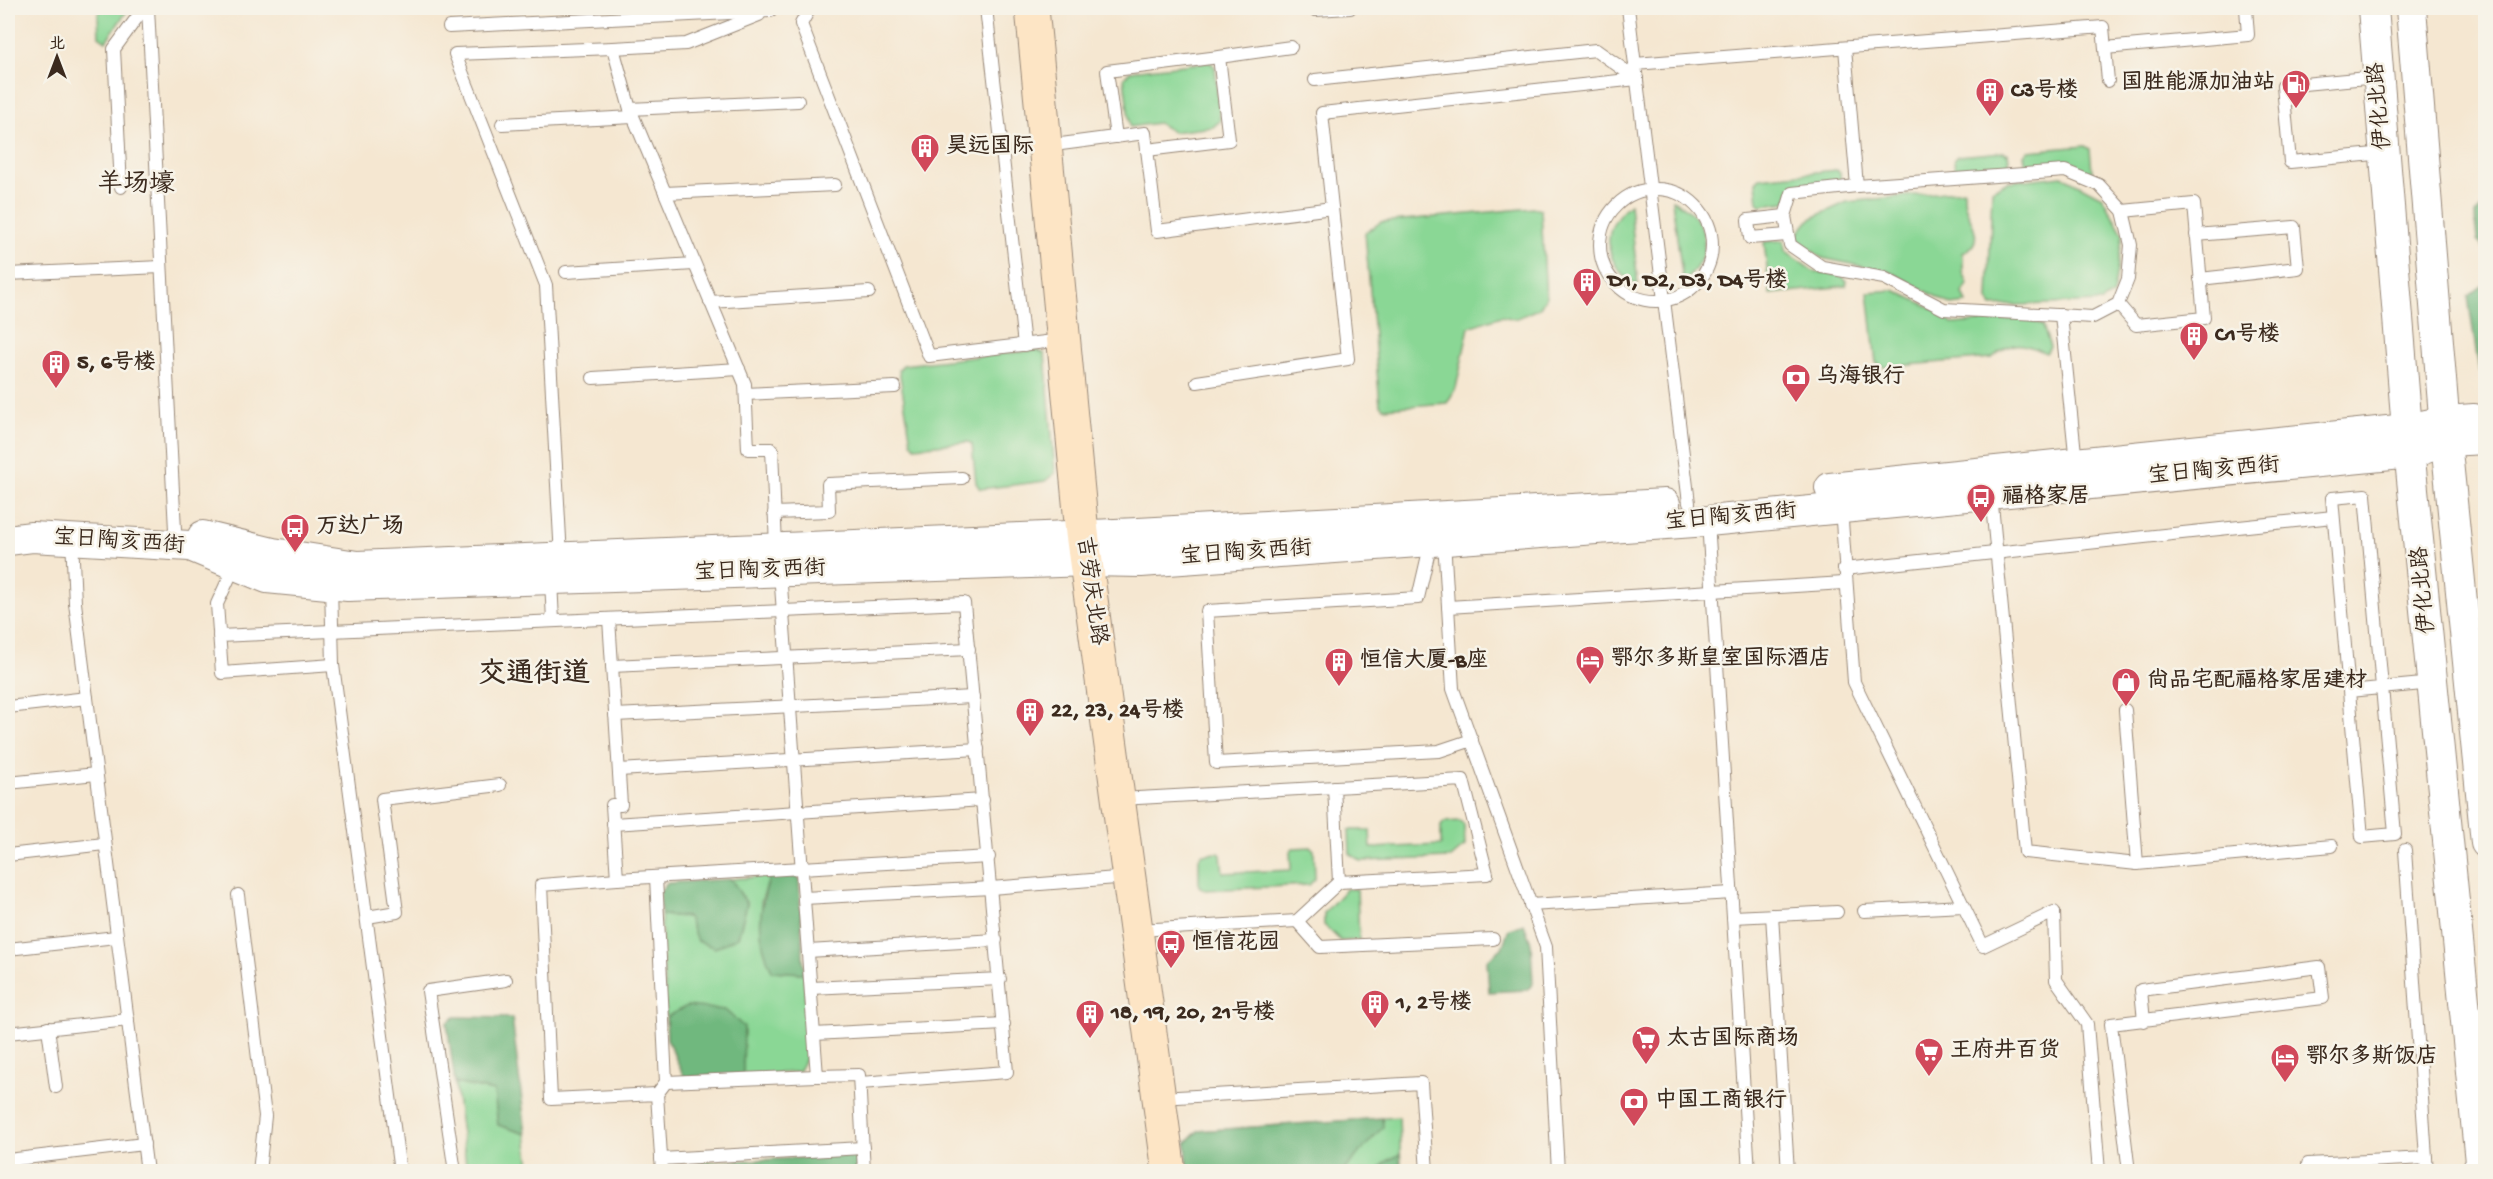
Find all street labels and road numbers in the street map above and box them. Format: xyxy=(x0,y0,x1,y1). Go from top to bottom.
street label: 伊化北路 xyxy=(2362,61,2398,151)
street label: 宝日陶亥西街 xyxy=(2147,452,2281,491)
street label: 宝日陶亥西街 xyxy=(1664,498,1798,537)
street label: 宝日陶亥西街 xyxy=(52,524,186,561)
street label: 吉劳庆北路 xyxy=(1069,534,1113,647)
street label: 宝日陶亥西街 xyxy=(1179,535,1313,572)
street label: 伊化北路 xyxy=(2406,545,2442,635)
street label: 宝日陶亥西街 xyxy=(694,556,826,587)

